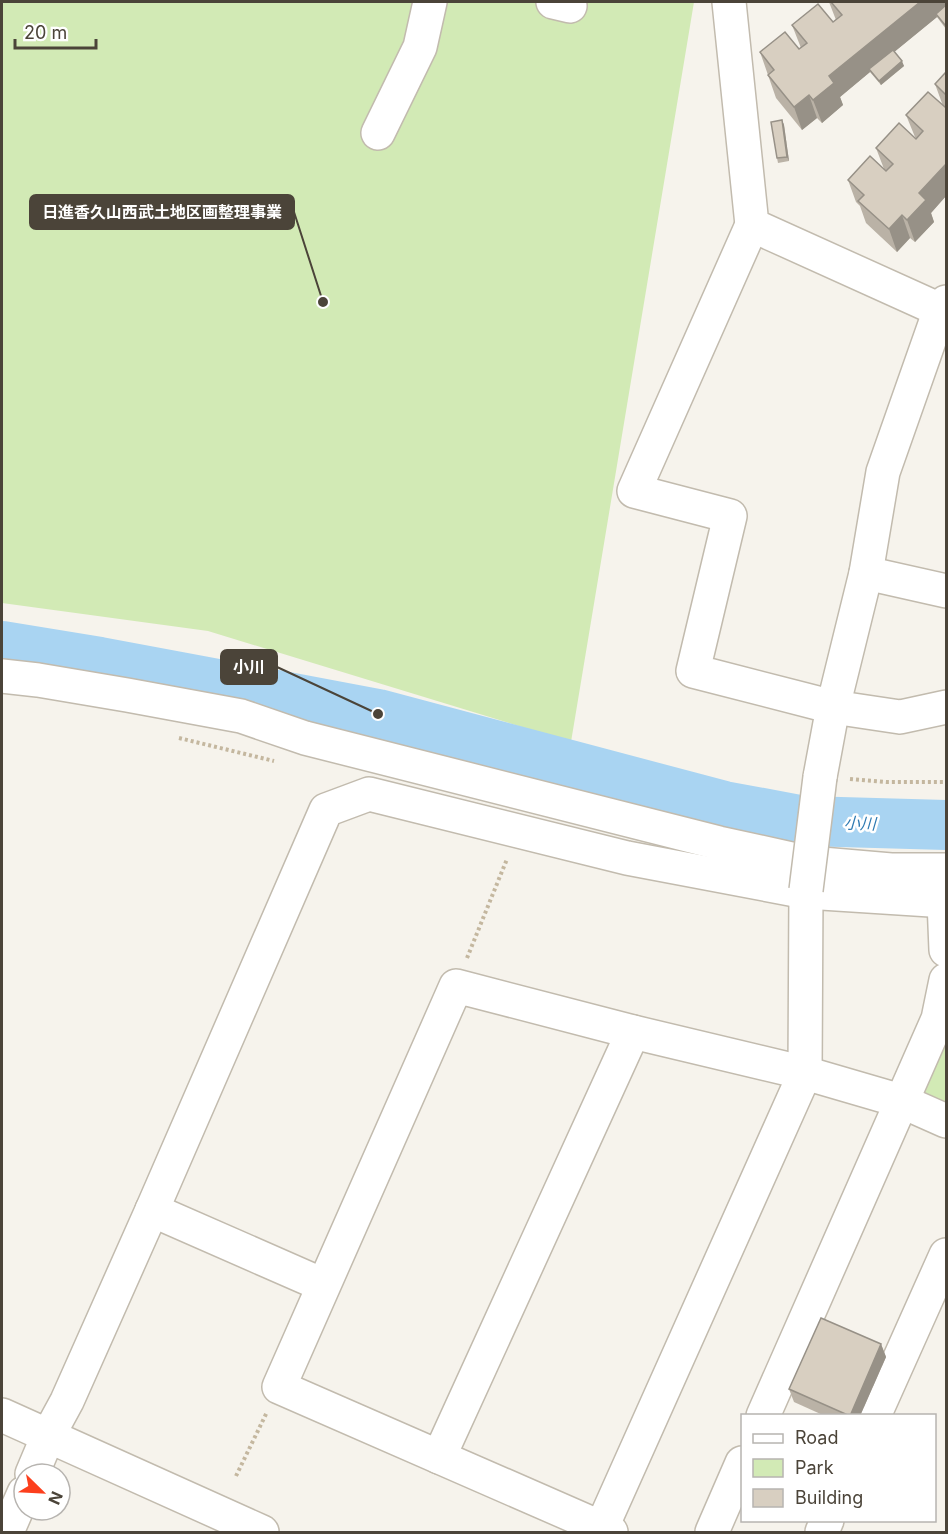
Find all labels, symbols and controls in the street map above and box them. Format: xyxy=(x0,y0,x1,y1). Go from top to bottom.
scale bar xyxy=(15,12,96,50)
text: 20 m xyxy=(24,22,67,43)
callout: 日進香久山西武土地区画整理事業 xyxy=(30,195,294,229)
text: 日進香久山西武土地区画整理事業 xyxy=(42,202,282,222)
callout: 小川 xyxy=(221,650,277,684)
text: 小川 xyxy=(233,657,265,677)
water label: 小川 xyxy=(844,812,878,834)
legend xyxy=(741,1414,936,1522)
text: Road xyxy=(795,1427,838,1448)
text: Park xyxy=(795,1457,834,1478)
north arrow xyxy=(12,1462,72,1522)
text: Building xyxy=(795,1487,863,1508)
text: N xyxy=(44,1488,67,1508)

